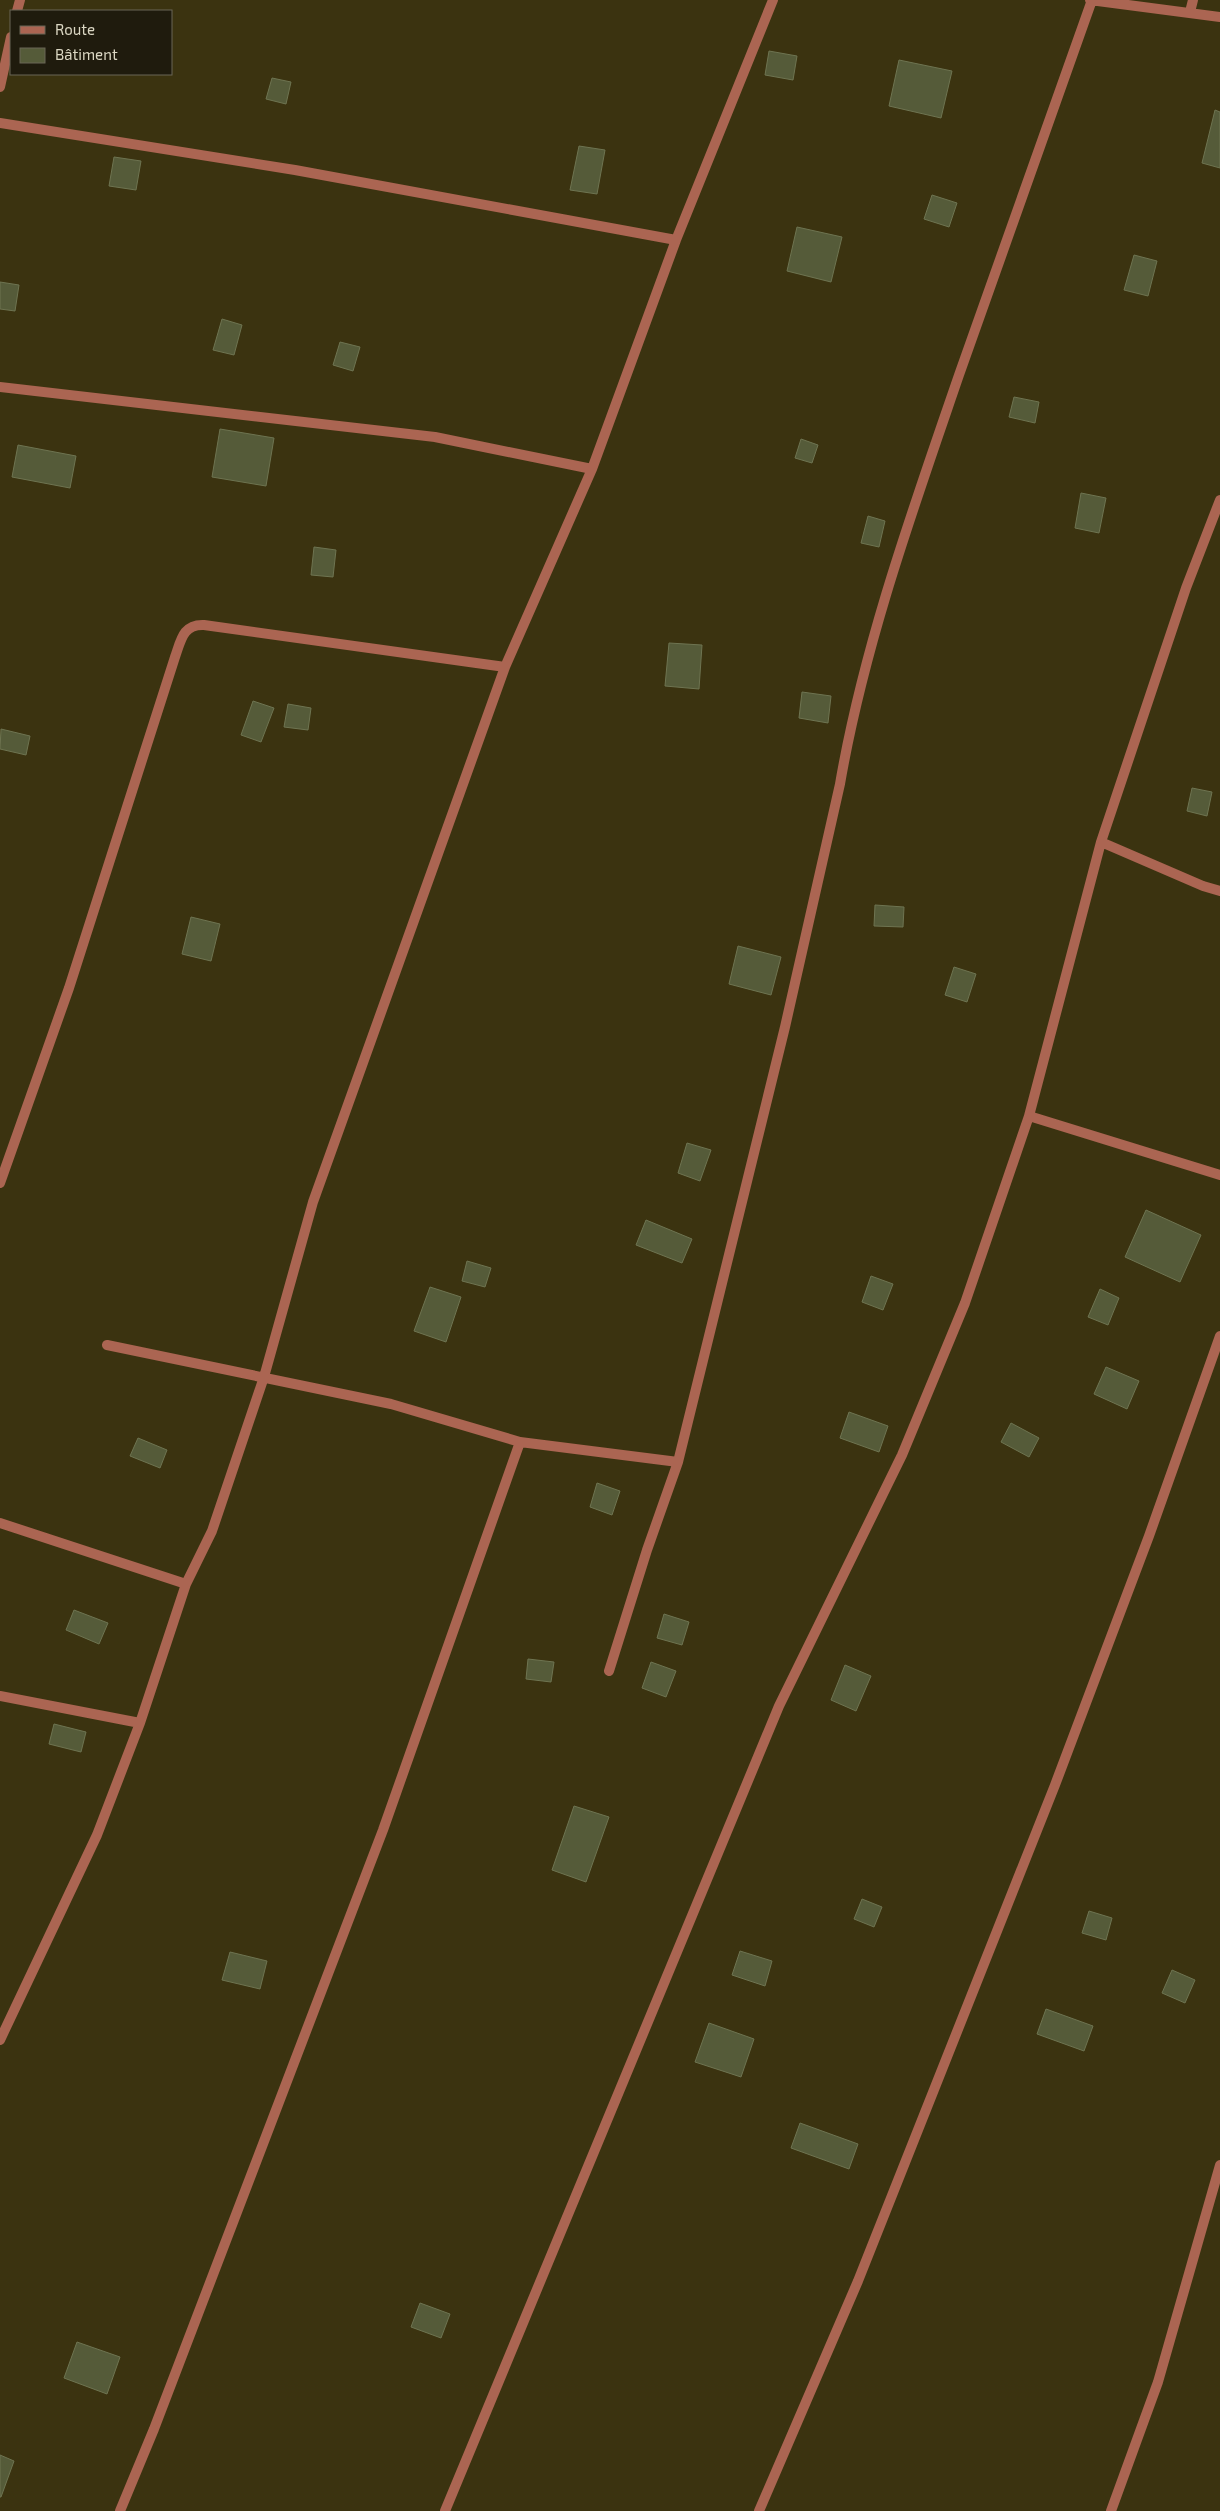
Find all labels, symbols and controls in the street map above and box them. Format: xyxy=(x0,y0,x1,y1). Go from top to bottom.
legend xyxy=(10,10,172,75)
text: Route xyxy=(55,20,95,38)
text: Bâtiment xyxy=(55,45,118,63)

